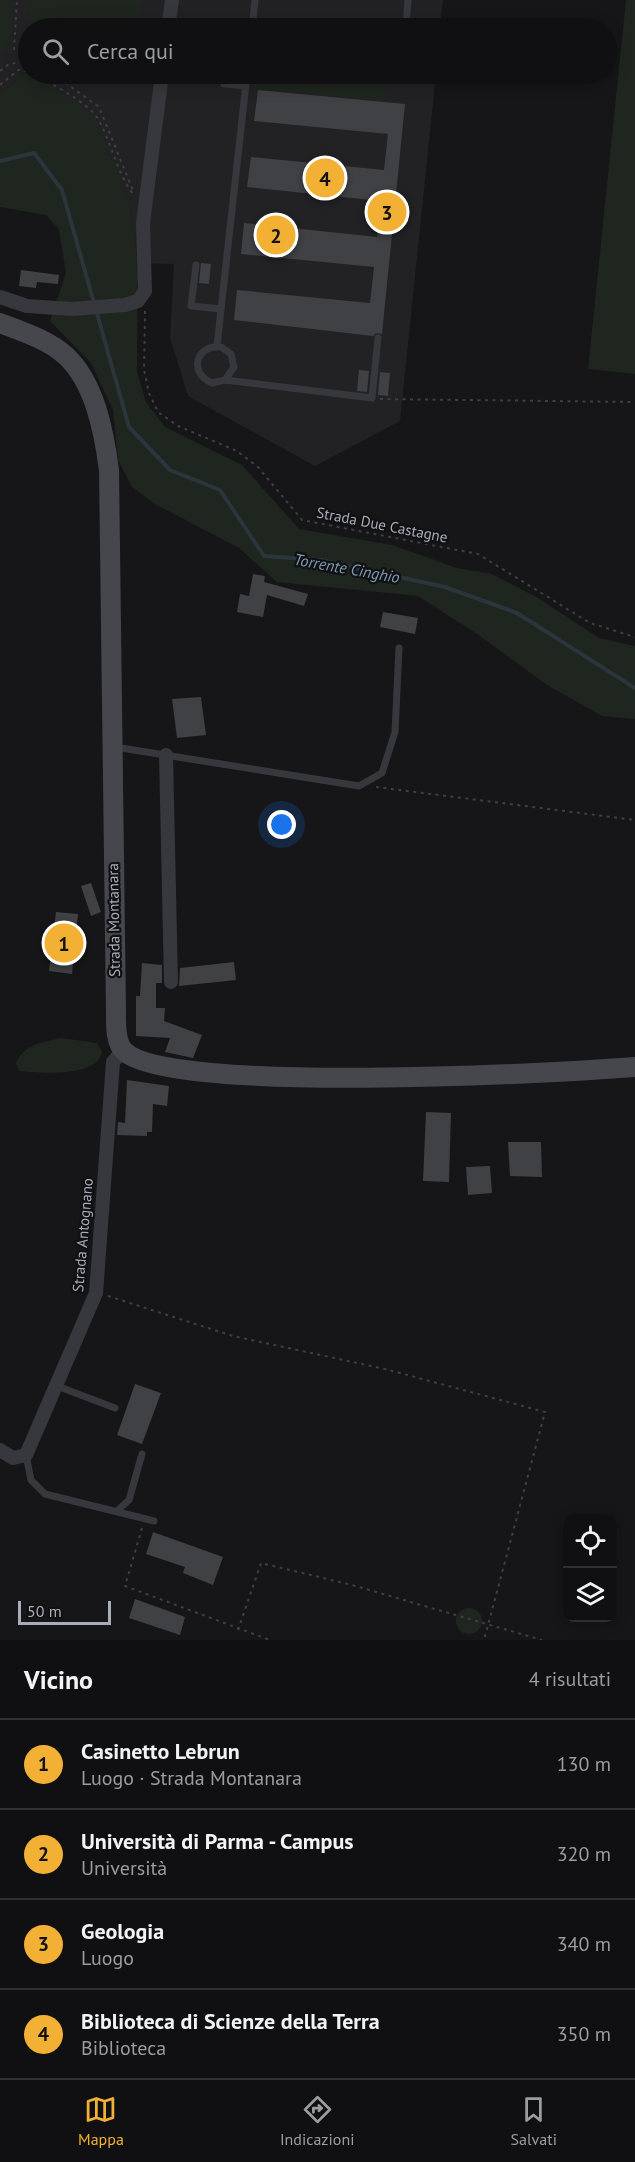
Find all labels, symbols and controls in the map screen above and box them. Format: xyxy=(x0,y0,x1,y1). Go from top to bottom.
search box xyxy=(18,18,617,84)
icon: search xyxy=(39,35,72,68)
text: Cerca qui xyxy=(87,37,174,65)
pin: 4 xyxy=(306,156,344,201)
pin: 3 xyxy=(368,190,406,234)
pin: 2 xyxy=(256,212,296,258)
street label: Strada Due Castagne xyxy=(315,502,449,547)
water label: Torrente Cinghio xyxy=(293,549,401,587)
your location xyxy=(267,810,296,839)
street label: Strada Montanara xyxy=(103,863,124,977)
pin: 1 xyxy=(44,920,84,966)
street label: Strada Antognano xyxy=(68,1177,97,1293)
map controls xyxy=(563,1514,617,1622)
button: locate xyxy=(563,1514,617,1568)
button: layers xyxy=(563,1568,617,1622)
scale bar xyxy=(18,1598,111,1626)
text: 50 m xyxy=(27,1601,62,1621)
text: Vicino xyxy=(24,1663,93,1696)
text: 4 risultati xyxy=(529,1666,611,1692)
text: Casinetto Lebrun xyxy=(81,1737,240,1765)
text: 1 xyxy=(38,1751,49,1777)
text: 130 m xyxy=(557,1751,611,1777)
text: Luogo · Strada Montanara xyxy=(81,1765,302,1791)
text: Università di Parma - Campus xyxy=(81,1827,354,1855)
text: 2 xyxy=(38,1841,49,1867)
text: 320 m xyxy=(557,1841,611,1867)
text: Università xyxy=(81,1855,167,1881)
text: Geologia xyxy=(81,1917,164,1945)
text: 3 xyxy=(38,1931,49,1957)
text: 340 m xyxy=(557,1931,611,1957)
text: Luogo xyxy=(81,1945,134,1971)
text: Biblioteca di Scienze della Terra xyxy=(81,2007,380,2035)
text: 4 xyxy=(38,2021,49,2047)
text: 350 m xyxy=(557,2021,611,2047)
text: Biblioteca xyxy=(81,2035,166,2061)
tab: Mappa xyxy=(78,2093,124,2149)
tab: Indicazioni xyxy=(280,2093,354,2149)
tab: Salvati xyxy=(510,2093,557,2149)

